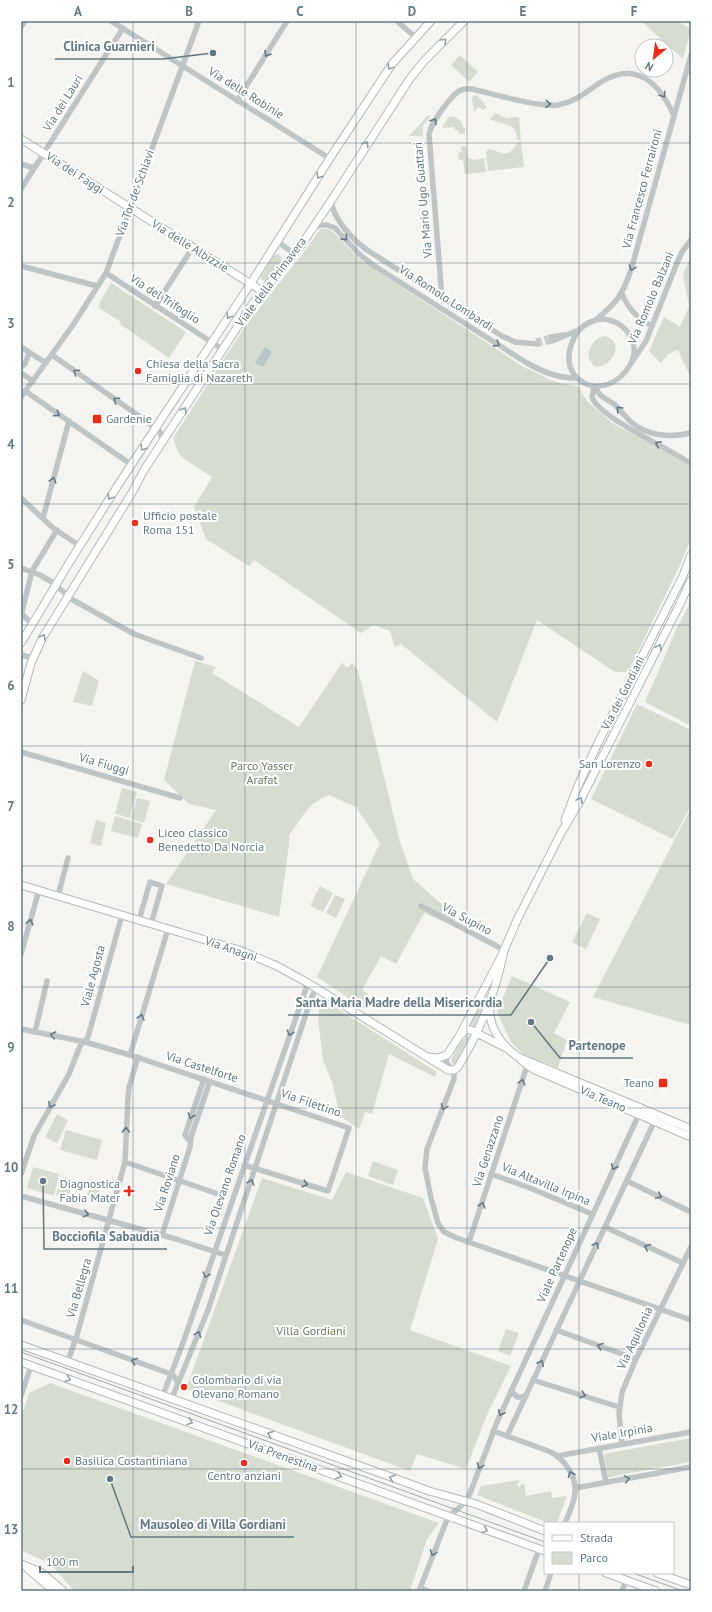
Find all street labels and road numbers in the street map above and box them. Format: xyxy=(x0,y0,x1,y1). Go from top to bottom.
street label: Via delle Robinie xyxy=(205,63,287,122)
street label: Via dei Lauri xyxy=(39,72,86,135)
street label: Via Francesco Ferraironi xyxy=(618,128,665,251)
street label: Via Mario Ugo Guattari xyxy=(410,141,435,260)
street label: Via Tor de' Schiavi xyxy=(112,147,157,239)
street label: Via dei Faggi xyxy=(42,148,107,197)
street label: Via delle Albizzie xyxy=(148,215,232,275)
street label: Viale della Primavera xyxy=(231,234,309,330)
street label: Via Romolo Balzani xyxy=(624,249,677,347)
street label: Via Romolo Lombardi xyxy=(395,261,496,334)
street label: Via del Trifoglio xyxy=(127,270,203,327)
street label: Via dei Gordiani xyxy=(597,653,648,733)
street label: Via Fiuggi xyxy=(77,749,131,778)
street label: Via Supino xyxy=(439,899,495,938)
street label: Via Anagni xyxy=(202,932,259,965)
street label: Viale Agosta xyxy=(77,943,108,1009)
street label: Via Castelforte xyxy=(163,1047,240,1085)
street label: Via Teano xyxy=(577,1082,629,1115)
street label: Via Filettino xyxy=(278,1085,343,1120)
street label: Via Genazzano xyxy=(469,1113,506,1190)
street label: Via Olevano Romano xyxy=(200,1132,249,1239)
street label: Via Roviano xyxy=(150,1152,183,1215)
street label: Via Altavilla Irpina xyxy=(499,1159,593,1208)
street label: Viale Partenope xyxy=(533,1225,580,1306)
street label: Via Bellegra xyxy=(63,1256,94,1321)
street label: Via Aquilonia xyxy=(613,1304,656,1372)
street label: Viale Irpinia xyxy=(589,1420,654,1445)
street label: Via Prenestina xyxy=(245,1436,320,1475)

